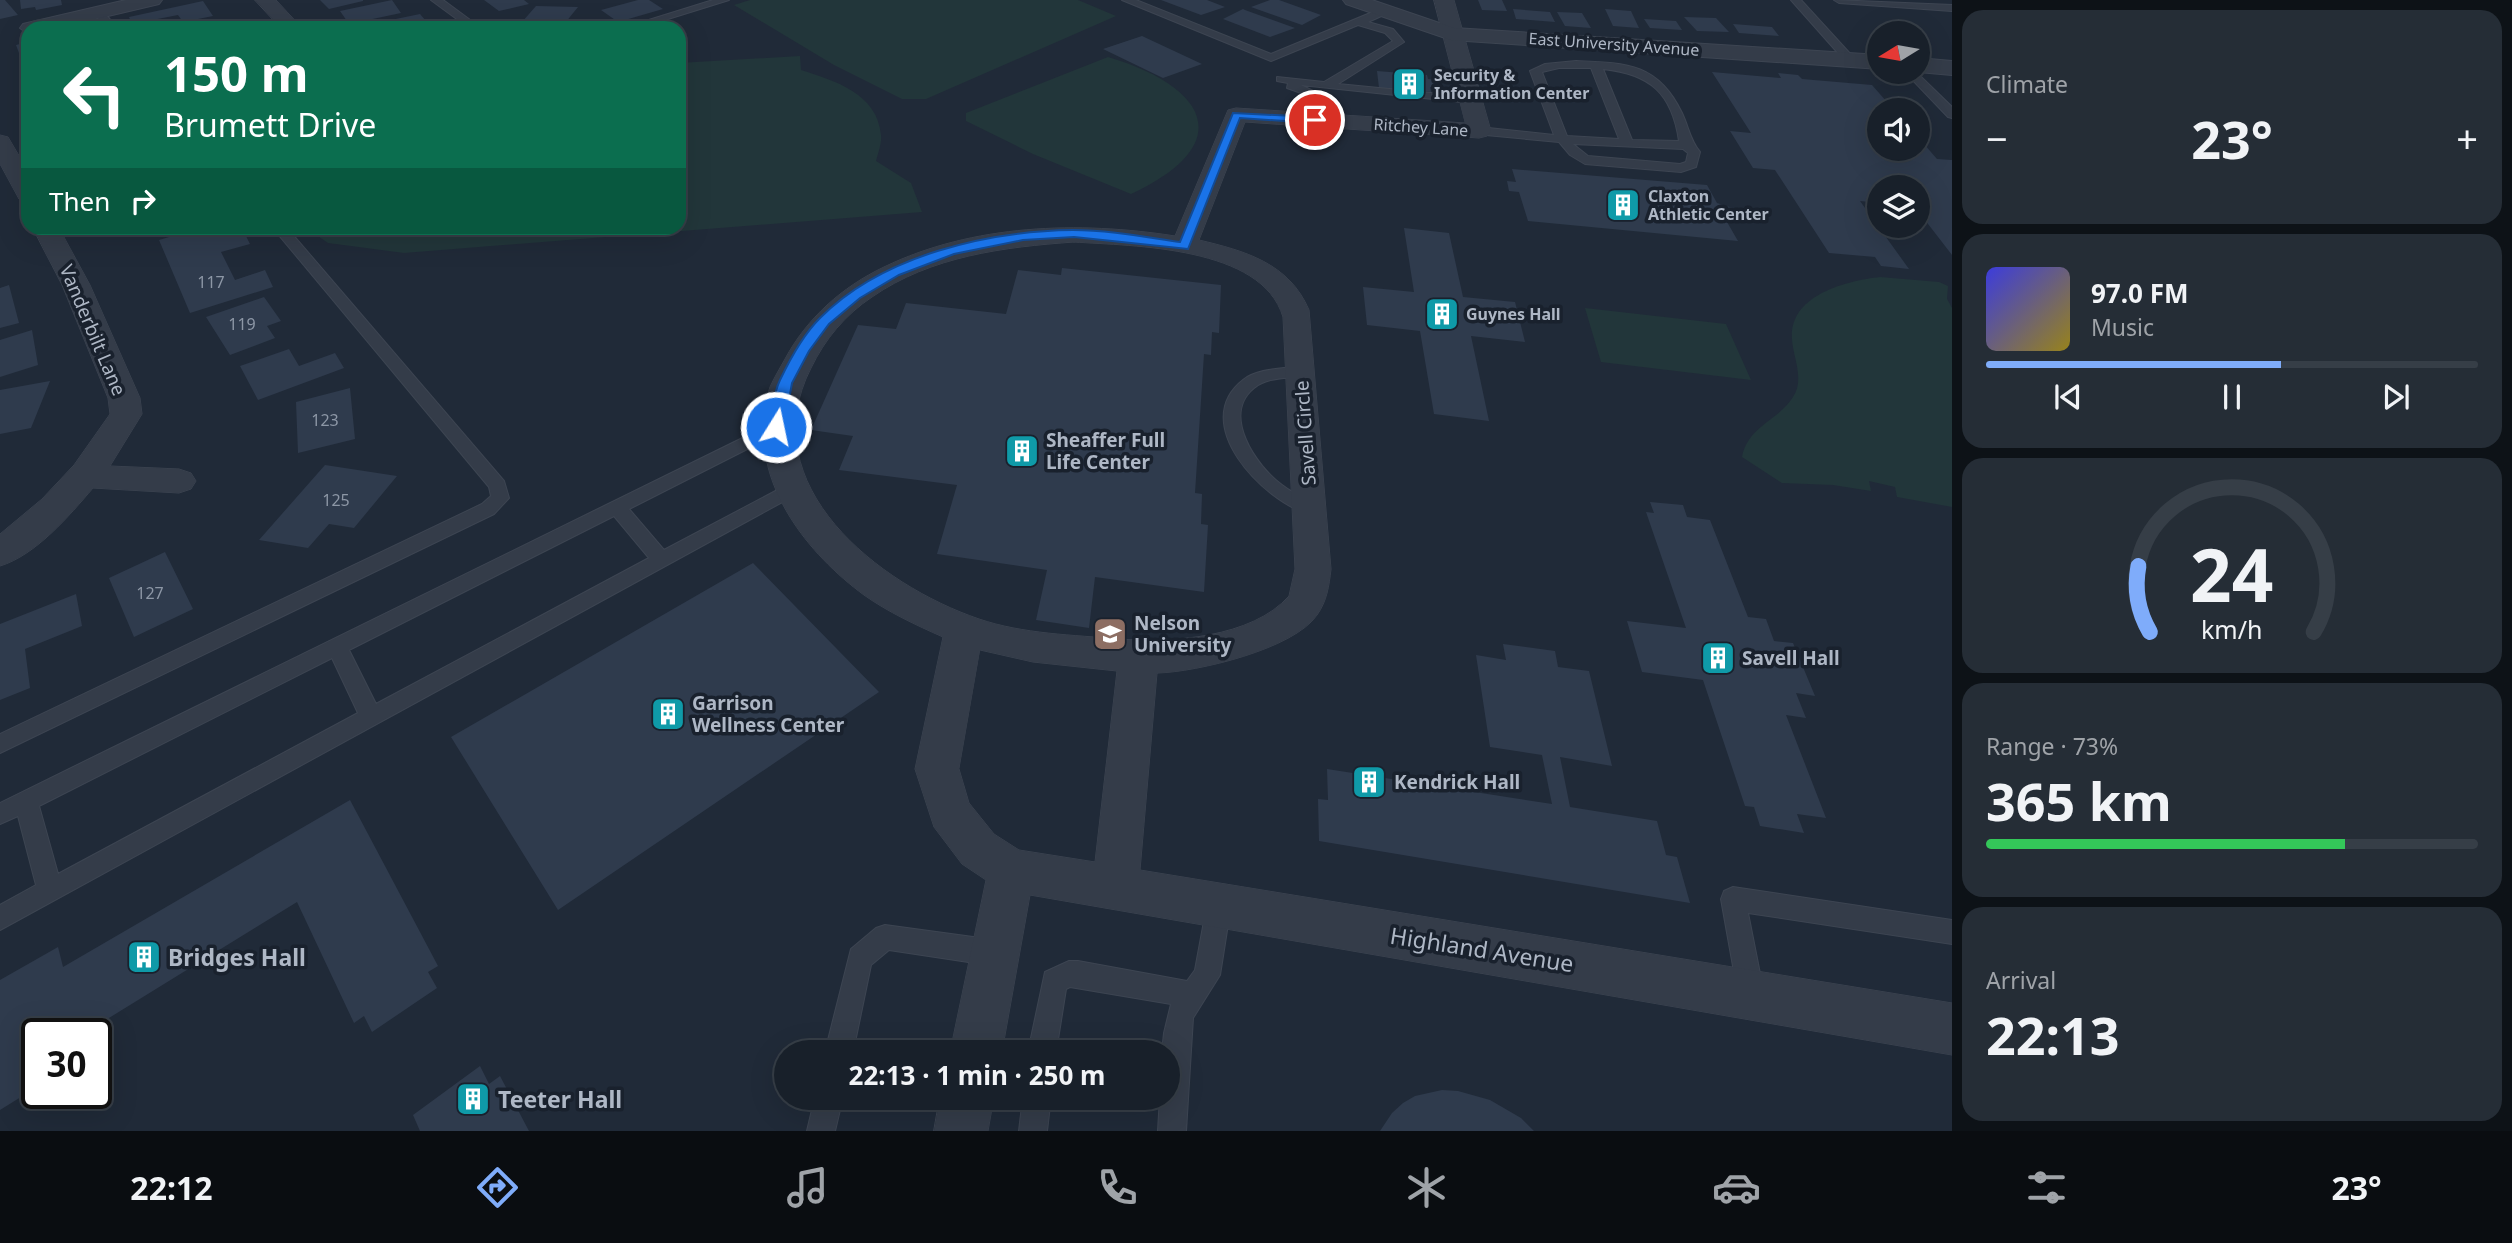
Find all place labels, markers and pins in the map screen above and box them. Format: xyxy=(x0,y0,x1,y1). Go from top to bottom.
place label: Security & Information Center xyxy=(1434,64,1589,104)
building icon: Security & Information Center xyxy=(1390,65,1428,103)
pin xyxy=(1285,90,1345,150)
place label: Claxton Athletic Center xyxy=(1648,185,1769,225)
building icon: Claxton Athletic Center xyxy=(1604,186,1642,224)
building icon: Guynes Hall xyxy=(1423,295,1461,333)
place label: Guynes Hall xyxy=(1466,303,1561,325)
place label: Sheaffer Full Life Center xyxy=(1046,427,1165,475)
building icon: Sheaffer Full Life Center xyxy=(1003,432,1041,470)
place label: Nelson University xyxy=(1134,610,1232,658)
school or university icon: Nelson University xyxy=(1091,615,1129,653)
building icon: Savell Hall xyxy=(1699,639,1737,677)
place label: Savell Hall xyxy=(1742,645,1840,671)
place label: Garrison Wellness Center xyxy=(692,690,845,738)
building icon: Garrison Wellness Center xyxy=(649,695,687,733)
building icon: Kendrick Hall xyxy=(1350,763,1388,801)
place label: Kendrick Hall xyxy=(1394,769,1520,795)
building icon: Bridges Hall xyxy=(125,938,163,976)
place label: Bridges Hall xyxy=(168,941,306,973)
building icon: Teeter Hall xyxy=(454,1080,492,1118)
place label: Teeter Hall xyxy=(498,1083,622,1115)

